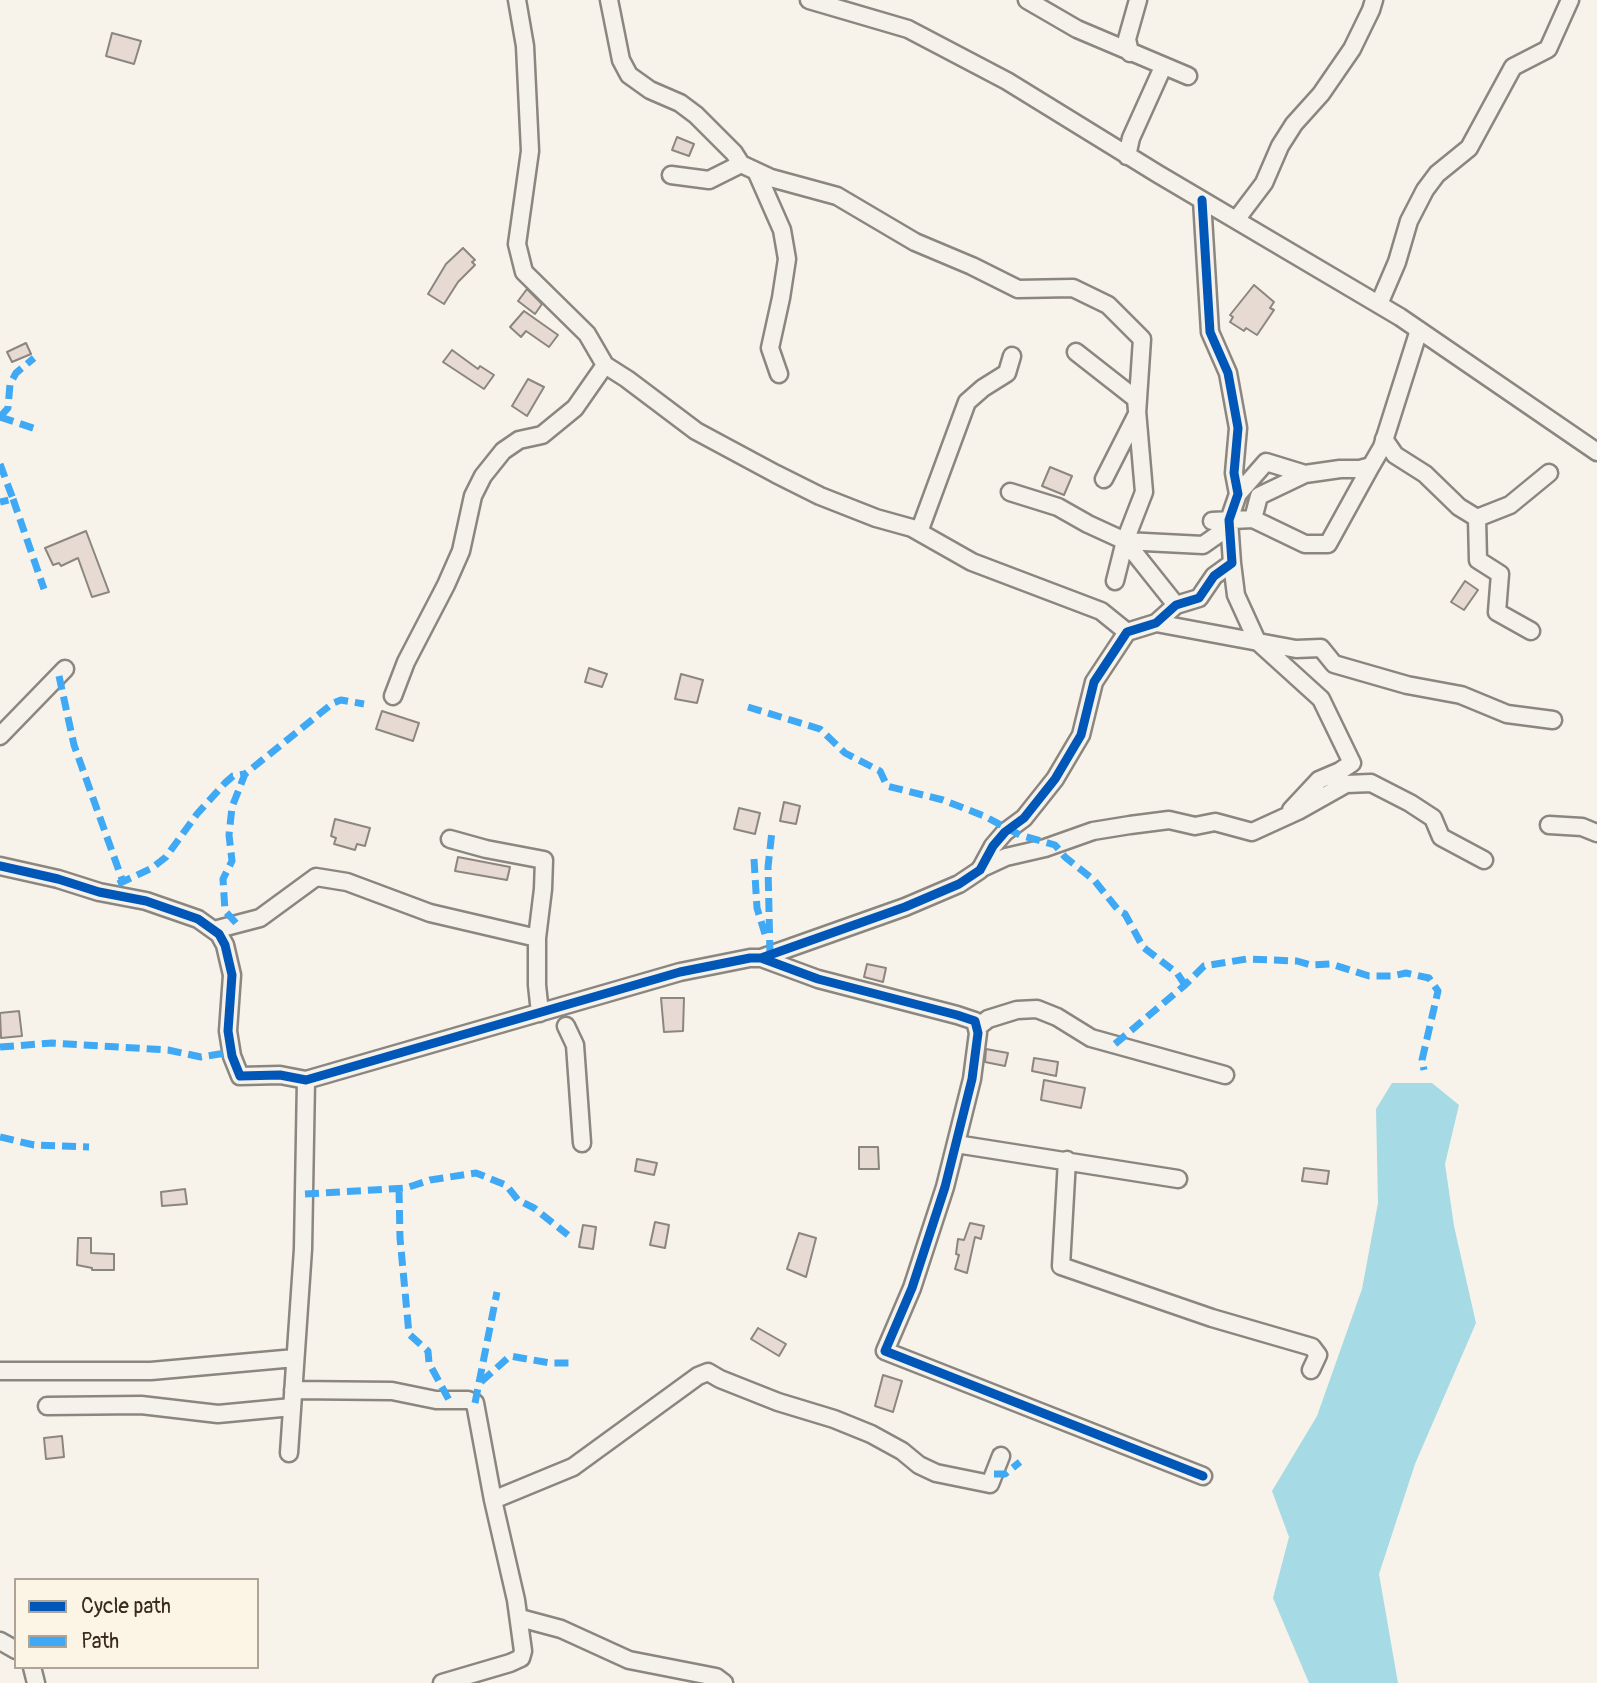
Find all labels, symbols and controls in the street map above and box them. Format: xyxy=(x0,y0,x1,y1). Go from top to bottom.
legend xyxy=(14,1578,259,1669)
text: Cycle path xyxy=(81,1593,171,1620)
text: Path xyxy=(81,1628,119,1655)

